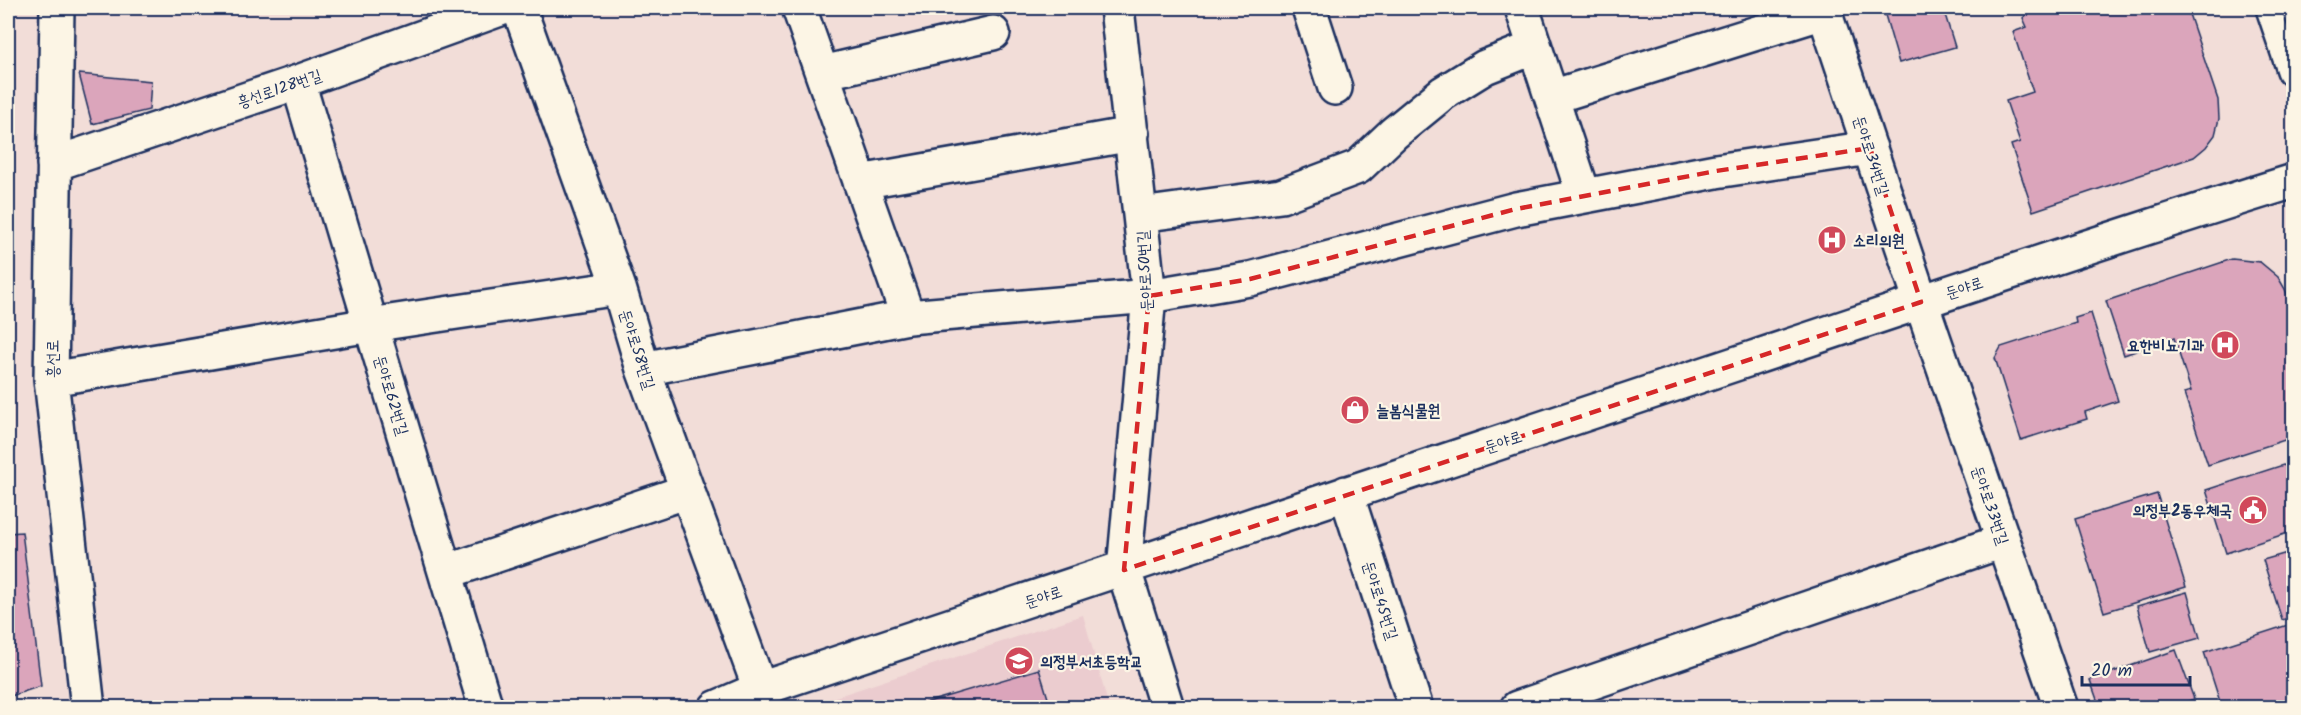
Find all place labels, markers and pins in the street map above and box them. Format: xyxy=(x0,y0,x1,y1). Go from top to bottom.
hospital icon: 소리의원 xyxy=(1816,224,1848,256)
place label: 소리의원 xyxy=(1853,229,1905,254)
hospital icon: 요한비뇨기과 xyxy=(2209,329,2241,361)
place label: 요한비뇨기과 xyxy=(2127,334,2204,359)
shop icon: 늘봄식물원 xyxy=(1339,394,1371,426)
place label: 늘봄식물원 xyxy=(1376,399,1441,424)
public building icon: 의정부2동우체국 xyxy=(2237,494,2269,526)
place label: 의정부2동우체국 xyxy=(2133,499,2232,524)
school or university icon: 의정부서초등학교 xyxy=(1003,645,1035,677)
place label: 의정부서초등학교 xyxy=(1040,650,1143,675)

